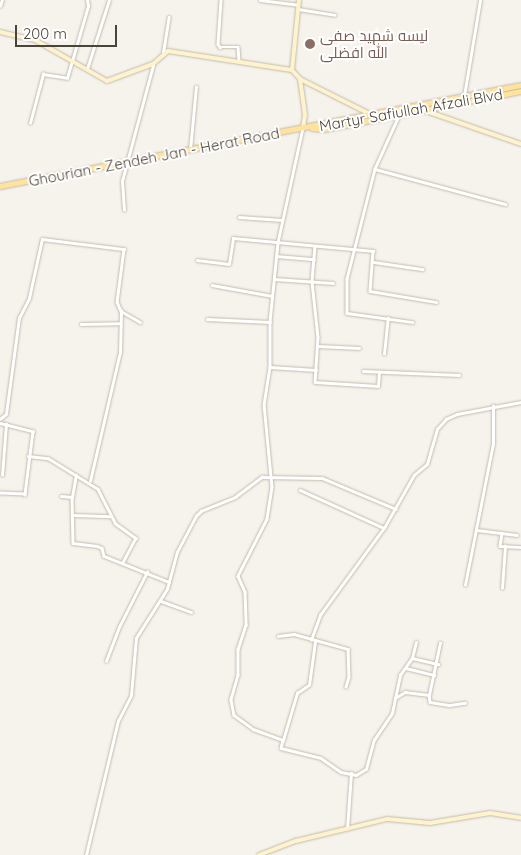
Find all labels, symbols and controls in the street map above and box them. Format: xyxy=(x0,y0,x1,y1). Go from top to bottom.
scale bar xyxy=(18,15,120,47)
text: 200 m xyxy=(23,24,67,43)
place label: لیسه شهید صفی الله افضلی xyxy=(320,26,428,61)
marker: لیسه شهید صفی الله افضلی xyxy=(304,38,316,50)
street label: Martyr Safiullah Afzali Blvd xyxy=(318,85,504,135)
street label: Ghourian - Zendeh Jan - Herat Road xyxy=(27,124,281,190)

